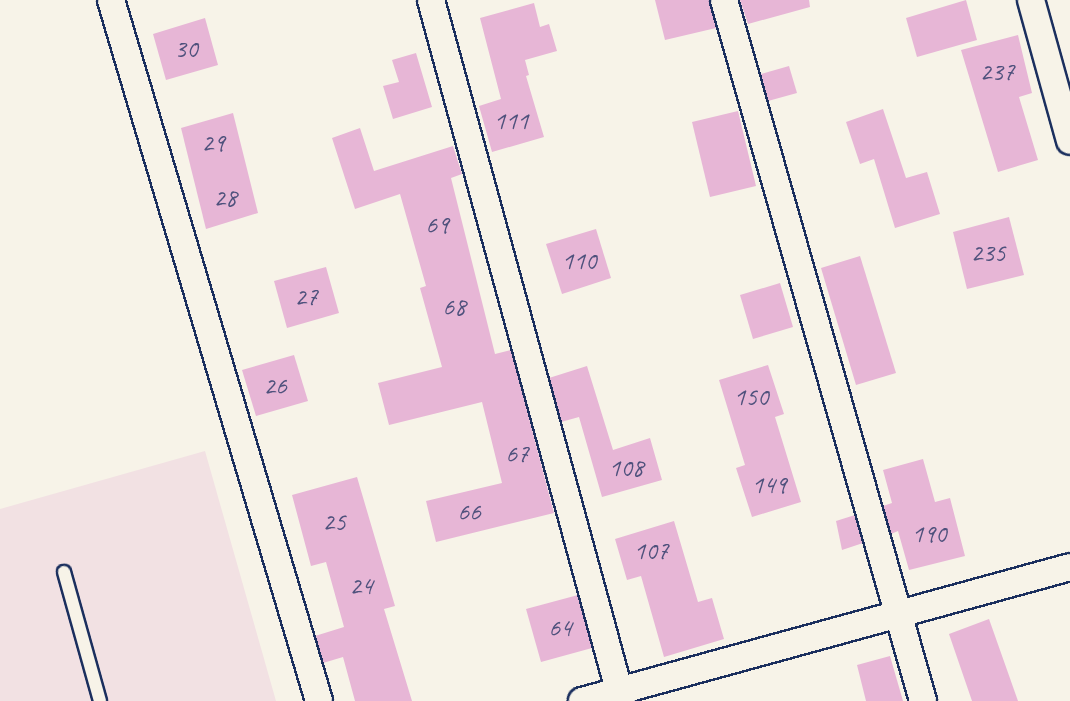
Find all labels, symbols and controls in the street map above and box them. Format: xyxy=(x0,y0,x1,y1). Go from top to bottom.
house number: 30 xyxy=(174,33,198,65)
house number: 237 xyxy=(979,56,1015,88)
house number: 111 xyxy=(493,105,529,137)
house number: 29 xyxy=(201,127,225,159)
house number: 28 xyxy=(213,182,237,214)
house number: 69 xyxy=(425,209,449,241)
house number: 235 xyxy=(970,237,1006,269)
house number: 110 xyxy=(561,245,597,277)
house number: 27 xyxy=(294,281,318,313)
house number: 68 xyxy=(442,291,466,323)
house number: 26 xyxy=(263,370,287,402)
house number: 150 xyxy=(733,381,769,413)
house number: 67 xyxy=(505,438,529,470)
house number: 108 xyxy=(608,452,644,484)
house number: 149 xyxy=(751,469,787,501)
house number: 66 xyxy=(457,496,481,528)
house number: 25 xyxy=(322,506,346,538)
house number: 190 xyxy=(911,518,947,550)
house number: 107 xyxy=(633,535,669,567)
house number: 24 xyxy=(349,570,373,602)
house number: 64 xyxy=(548,612,572,644)

